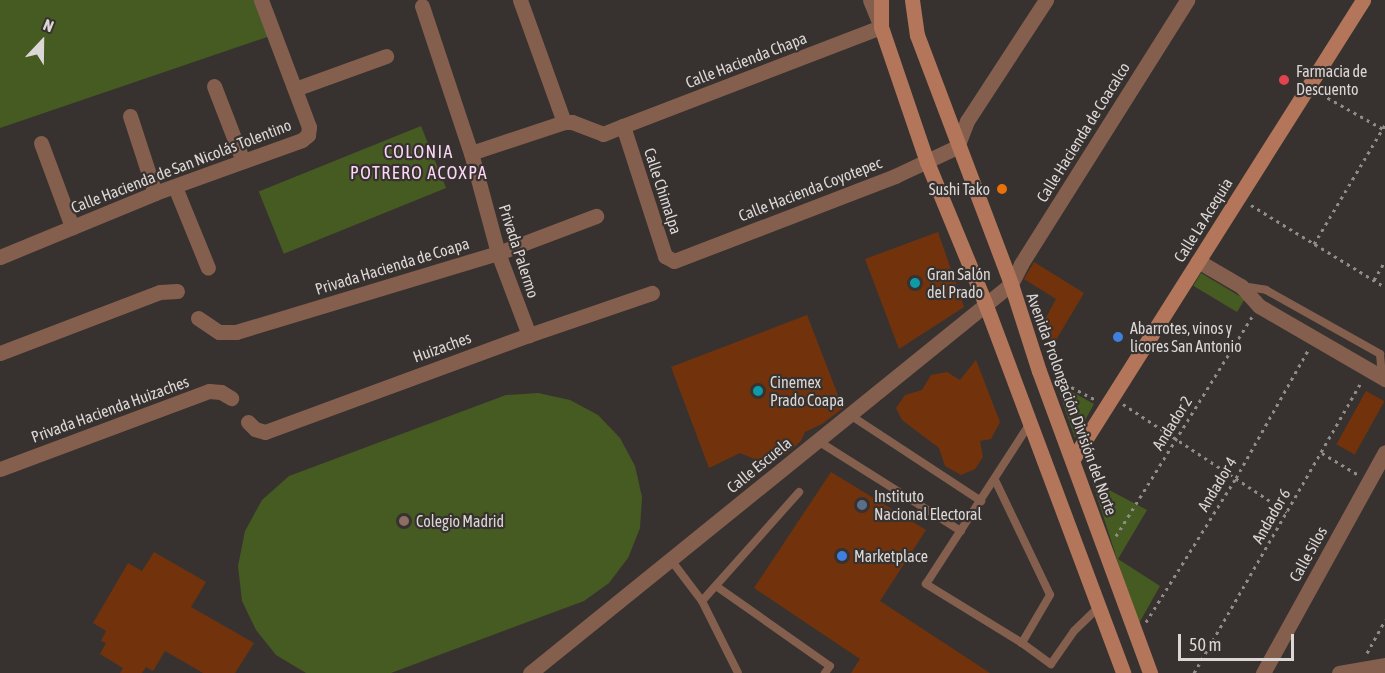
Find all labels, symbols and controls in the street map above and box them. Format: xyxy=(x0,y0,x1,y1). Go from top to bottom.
north arrow xyxy=(12,12,72,72)
text: N xyxy=(41,15,56,35)
street label: Calle Hacienda Chapa xyxy=(683,28,809,92)
street label: Calle Hacienda de Coacalco xyxy=(1032,59,1134,205)
place label: Farmacia de Descuento xyxy=(1296,61,1367,99)
marker: Farmacia de Descuento xyxy=(1277,73,1291,87)
street label: Calle Hacienda de San Nicolás Tolentino xyxy=(68,115,294,217)
district label: COLONIA POTRERO ACOXPA xyxy=(350,142,488,184)
street label: Calle Chimalpa xyxy=(640,146,686,236)
street label: Calle Hacienda Coyotepec xyxy=(736,153,884,225)
street label: Calle La Acequia xyxy=(1170,174,1236,266)
place label: Sushi Tako xyxy=(929,179,990,199)
marker: Sushi Tako xyxy=(995,182,1009,196)
street label: Privada Palermo xyxy=(495,202,543,300)
street label: Privada Hacienda de Coapa xyxy=(313,233,471,299)
place label: Gran Salón del Prado xyxy=(927,264,991,302)
marker: Gran Salón del Prado xyxy=(908,276,922,290)
street label: Avenida Prolongación División del Norte xyxy=(1023,290,1121,518)
place label: Abarrotes, vinos y licores San Antonio xyxy=(1130,318,1242,356)
street label: Huizaches xyxy=(410,328,474,366)
marker: Abarrotes, vinos y licores San Antonio xyxy=(1111,330,1125,344)
street label: Privada Hacienda Huizaches xyxy=(29,372,191,446)
place label: Cinemex Prado Coapa xyxy=(770,372,844,410)
marker: Cinemex Prado Coapa xyxy=(751,384,765,398)
street label: Andador 2 xyxy=(1148,392,1196,454)
street label: Calle Escuela xyxy=(723,433,795,497)
street label: Andador 4 xyxy=(1193,453,1241,515)
street label: Andador 6 xyxy=(1248,485,1294,547)
place label: Instituto Nacional Electoral xyxy=(874,486,982,524)
marker: Instituto Nacional Electoral xyxy=(855,498,869,512)
place label: Colegio Madrid xyxy=(416,511,504,531)
marker: Colegio Madrid xyxy=(397,514,411,528)
street label: Calle Silos xyxy=(1285,523,1331,585)
place label: Marketplace xyxy=(854,546,928,566)
marker: Marketplace xyxy=(835,549,849,563)
scale bar xyxy=(1181,622,1296,660)
text: 50 m xyxy=(1189,634,1221,655)

